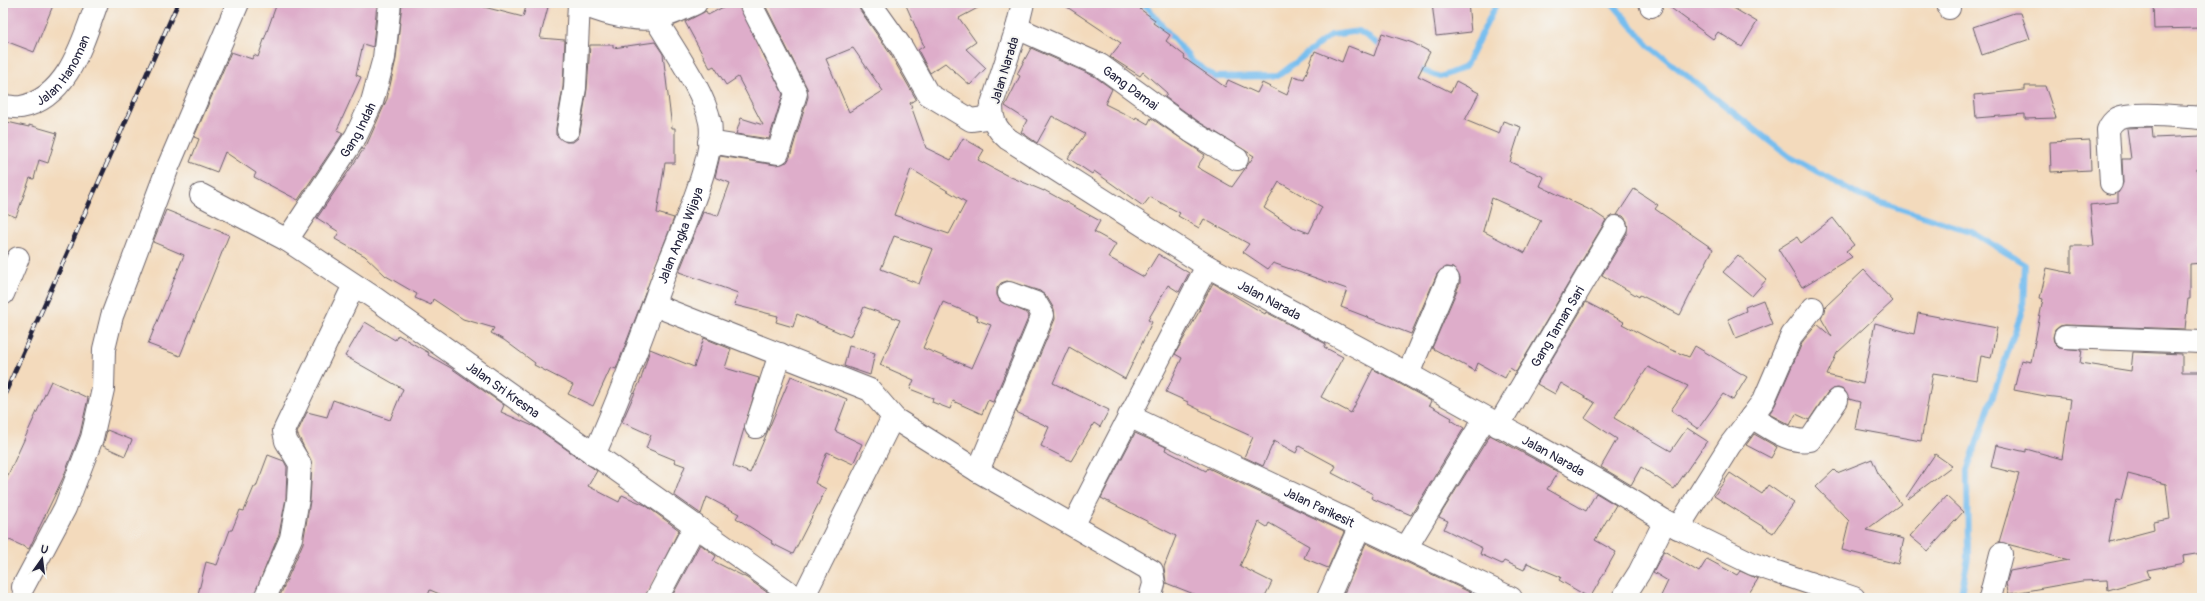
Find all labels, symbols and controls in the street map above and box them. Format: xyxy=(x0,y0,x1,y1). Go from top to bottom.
street label: Jalan Hanoman xyxy=(34,33,94,109)
street label: Jalan Narada xyxy=(987,35,1023,106)
street label: Gang Damai xyxy=(1099,63,1161,114)
street label: Gang Indah xyxy=(337,100,380,161)
street label: Jalan Angka Wijaya xyxy=(655,185,707,286)
street label: Jalan Narada xyxy=(1235,277,1303,324)
street label: Gang Taman Sari xyxy=(1528,283,1588,370)
street label: Jalan Sri Kresna xyxy=(463,359,543,422)
street label: Jalan Narada xyxy=(1519,432,1587,480)
street label: Jalan Parikesit xyxy=(1281,484,1358,532)
north arrow xyxy=(22,539,62,579)
text: U xyxy=(39,543,49,557)

